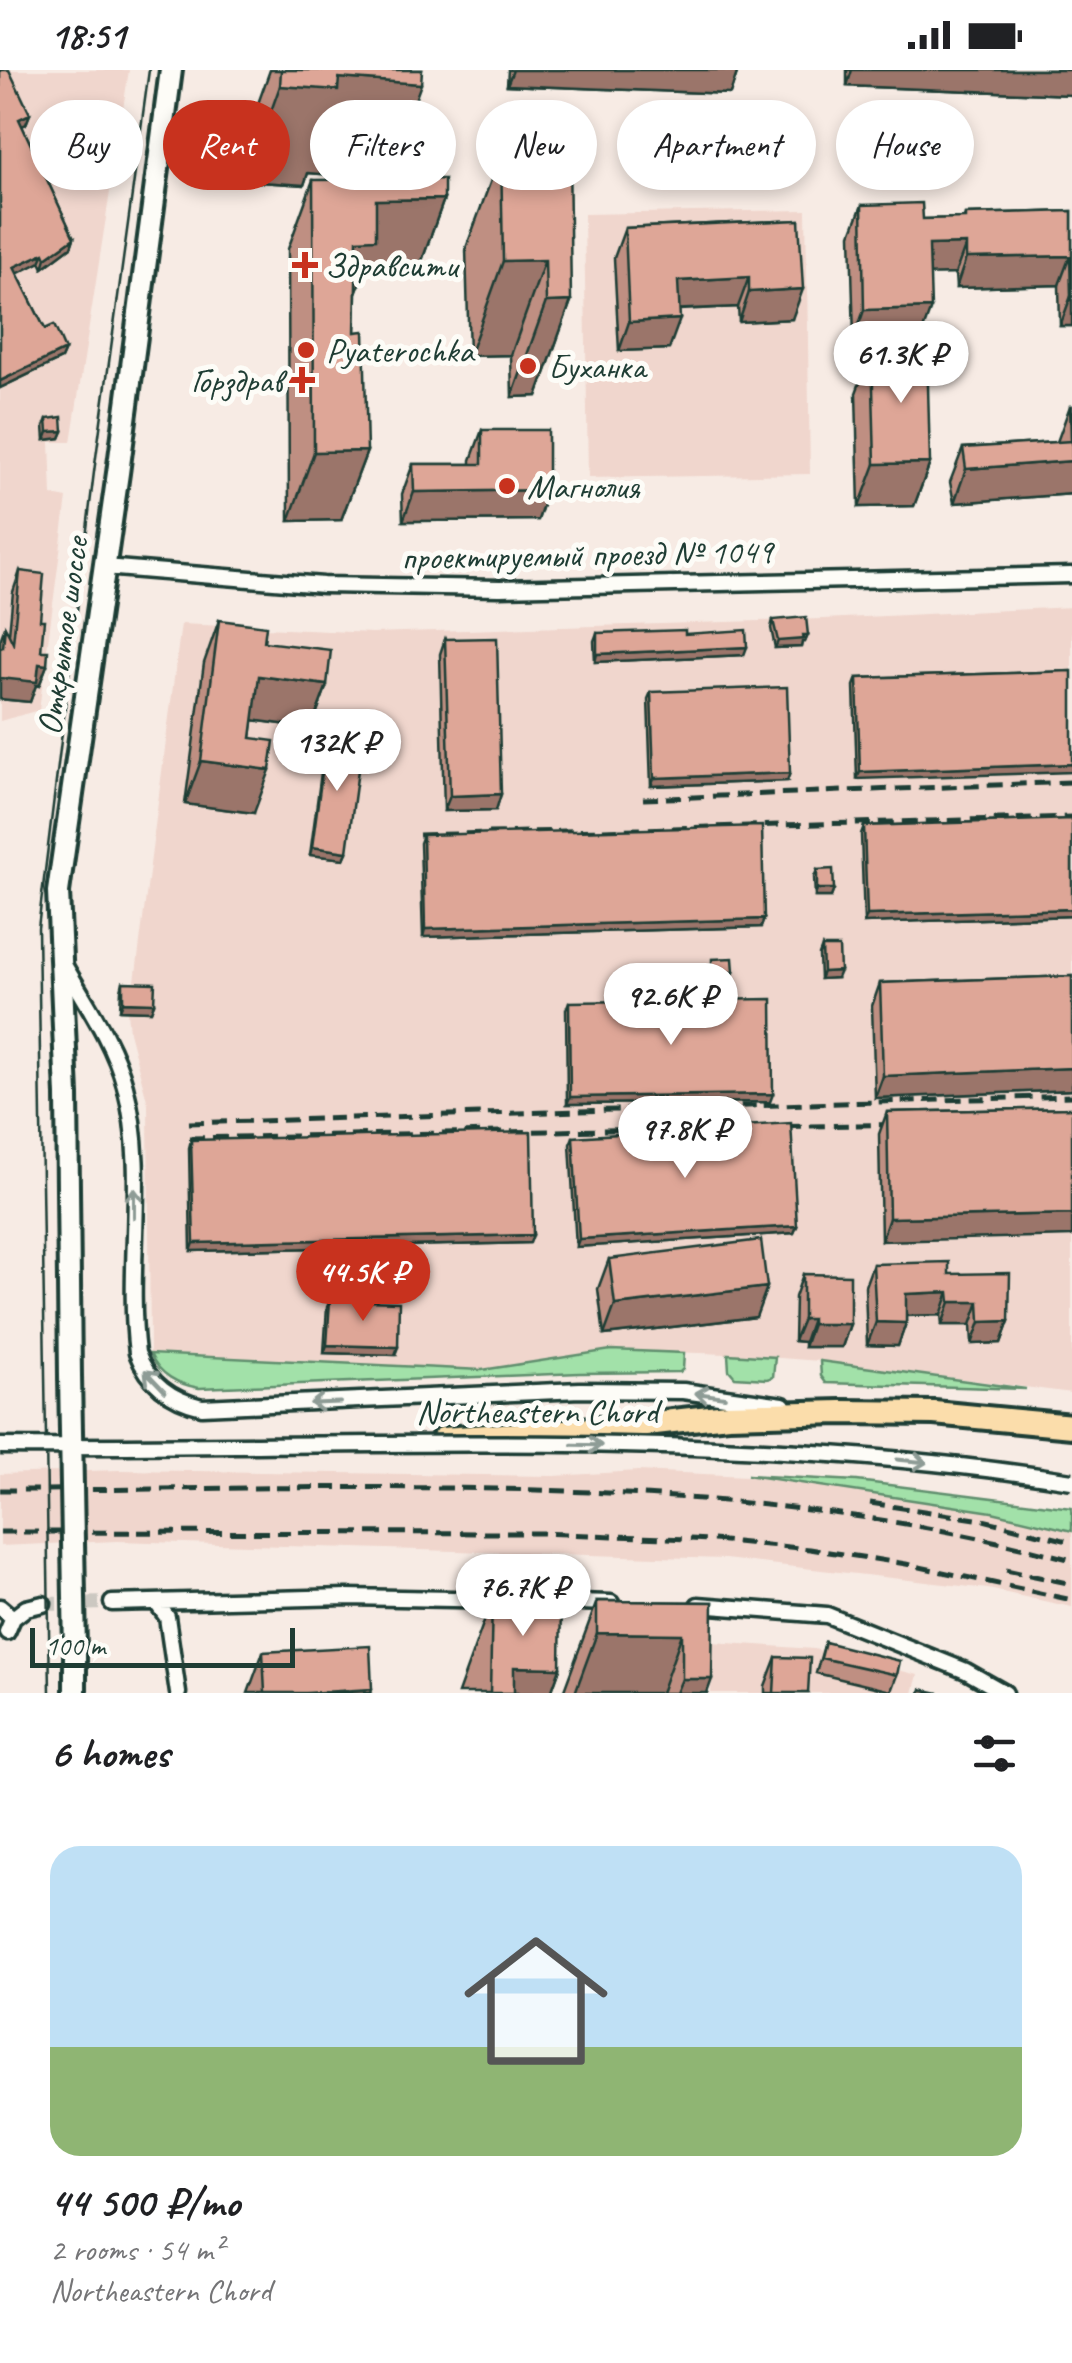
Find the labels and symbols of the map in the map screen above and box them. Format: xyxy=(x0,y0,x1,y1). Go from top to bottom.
place label: Здравсити xyxy=(325,243,461,288)
marker: Здравсити xyxy=(294,254,316,276)
pin: 61.3K ₽ xyxy=(809,321,993,406)
place label: Pyaterochka xyxy=(326,328,476,373)
marker: Pyaterochka xyxy=(295,339,317,361)
place label: Буханка xyxy=(548,344,648,389)
marker: Буханка xyxy=(517,355,539,377)
place label: Горздрав xyxy=(191,358,288,403)
marker: Горздрав xyxy=(291,369,313,391)
place label: Магнолия xyxy=(527,464,641,509)
marker: Магнолия xyxy=(496,475,518,497)
street label: проектируемый проезд № 1049 xyxy=(401,529,776,580)
street label: Открытое шоссе xyxy=(26,532,99,738)
pin: 132K ₽ xyxy=(256,709,418,794)
pin: 92.6K ₽ xyxy=(579,963,763,1048)
pin: 97.8K ₽ xyxy=(593,1096,777,1181)
one-way arrow xyxy=(124,1187,143,1219)
pin: 44.5K ₽ xyxy=(271,1239,455,1324)
one-way arrow xyxy=(143,1369,167,1393)
one-way arrow xyxy=(694,1385,726,1403)
street label: Northeastern Chord xyxy=(416,1389,663,1434)
one-way arrow xyxy=(309,1394,341,1413)
one-way arrow xyxy=(571,1436,603,1455)
one-way arrow xyxy=(895,1452,928,1471)
pin: 76.7K ₽ xyxy=(431,1554,615,1639)
scale bar xyxy=(30,1623,295,1668)

